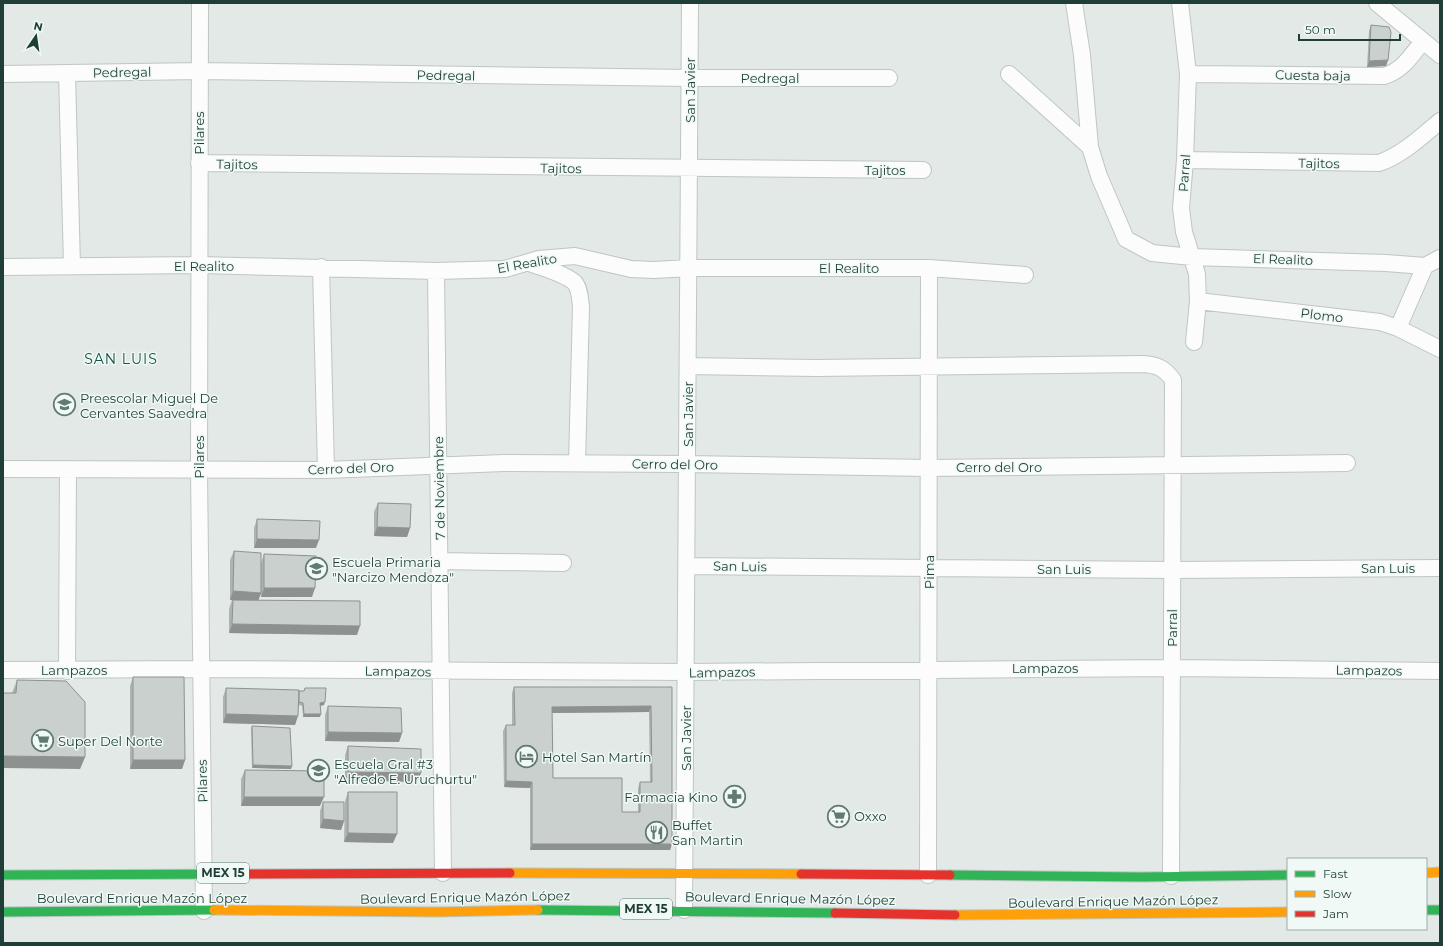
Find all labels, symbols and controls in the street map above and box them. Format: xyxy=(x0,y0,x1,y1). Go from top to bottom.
north arrow xyxy=(16,16,56,56)
scale bar xyxy=(1299,16,1400,42)
text: N xyxy=(32,18,44,34)
text: 50 m xyxy=(1305,22,1336,37)
street label: San Javier xyxy=(682,57,698,123)
street label: Pedregal xyxy=(92,63,152,81)
street label: Pedregal xyxy=(416,66,476,84)
street label: Cuesta baja xyxy=(1275,66,1351,84)
street label: Pedregal xyxy=(741,70,799,86)
street label: Pilares xyxy=(191,111,207,155)
street label: Parral xyxy=(1175,154,1193,192)
street label: Tajitos xyxy=(1298,155,1340,171)
street label: Tajitos xyxy=(216,156,258,172)
street label: Tajitos xyxy=(540,160,582,176)
street label: Tajitos xyxy=(864,162,906,178)
street label: El Realito xyxy=(496,250,558,276)
street label: El Realito xyxy=(1253,250,1313,268)
street label: El Realito xyxy=(174,258,234,274)
street label: El Realito xyxy=(819,260,879,276)
street label: Plomo xyxy=(1300,304,1344,326)
district label: SAN LUIS xyxy=(84,350,158,368)
street label: San Javier xyxy=(680,381,696,447)
place label: Preescolar Miguel De Cervantes Saavedra xyxy=(80,390,218,421)
school or university icon: Preescolar Miguel De Cervantes Saavedra xyxy=(51,392,77,418)
street label: Pilares xyxy=(191,435,207,479)
street label: 7 de Noviembre xyxy=(430,436,448,540)
street label: Cerro del Oro xyxy=(632,455,718,473)
street label: Cerro del Oro xyxy=(308,459,394,477)
street label: Cerro del Oro xyxy=(956,459,1042,475)
place label: Escuela Primaria "Narcizo Mendoza" xyxy=(332,554,454,585)
street label: Pima xyxy=(921,555,937,589)
school or university icon: Escuela Primaria "Narcizo Mendoza" xyxy=(303,556,329,582)
street label: San Luis xyxy=(713,558,767,574)
street label: San Luis xyxy=(1361,560,1415,576)
street label: San Luis xyxy=(1037,561,1091,577)
street label: Parral xyxy=(1164,609,1180,647)
street label: Lampazos xyxy=(1012,660,1078,676)
street label: Lampazos xyxy=(1336,661,1402,679)
street label: Lampazos xyxy=(41,662,107,678)
street label: Lampazos xyxy=(365,662,431,680)
street label: Lampazos xyxy=(689,663,755,681)
street label: San Javier xyxy=(678,705,694,771)
supermarket icon: Super Del Norte xyxy=(29,728,55,754)
place label: Super Del Norte xyxy=(58,733,163,749)
hotel icon: Hotel San Martín xyxy=(514,744,540,770)
place label: Hotel San Martín xyxy=(542,749,651,765)
place label: Escuela Gral #3 "Alfredo E. Uruchurtu" xyxy=(334,756,477,787)
school or university icon: Escuela Gral #3 "Alfredo E. Uruchurtu" xyxy=(305,758,331,784)
street label: Pilares xyxy=(194,759,210,803)
pharmacy icon: Farmacia Kino xyxy=(721,784,747,810)
place label: Farmacia Kino xyxy=(624,789,718,805)
supermarket icon: Oxxo xyxy=(825,803,851,829)
place label: Oxxo xyxy=(854,808,887,824)
place label: Buffet San Martin xyxy=(672,817,743,848)
restaurant icon: Buffet San Martin xyxy=(644,819,670,845)
legend xyxy=(1287,858,1427,930)
road number: MEX 15 xyxy=(197,863,249,883)
text: Fast xyxy=(1323,866,1348,881)
text: Slow xyxy=(1323,886,1352,901)
street label: Boulevard Enrique Mazón López xyxy=(360,887,571,907)
street label: Boulevard Enrique Mazón López xyxy=(685,888,896,908)
street label: Boulevard Enrique Mazón López xyxy=(37,890,248,906)
street label: Boulevard Enrique Mazón López xyxy=(1008,891,1219,911)
road number: MEX 15 xyxy=(620,899,672,919)
text: Jam xyxy=(1322,906,1349,921)

